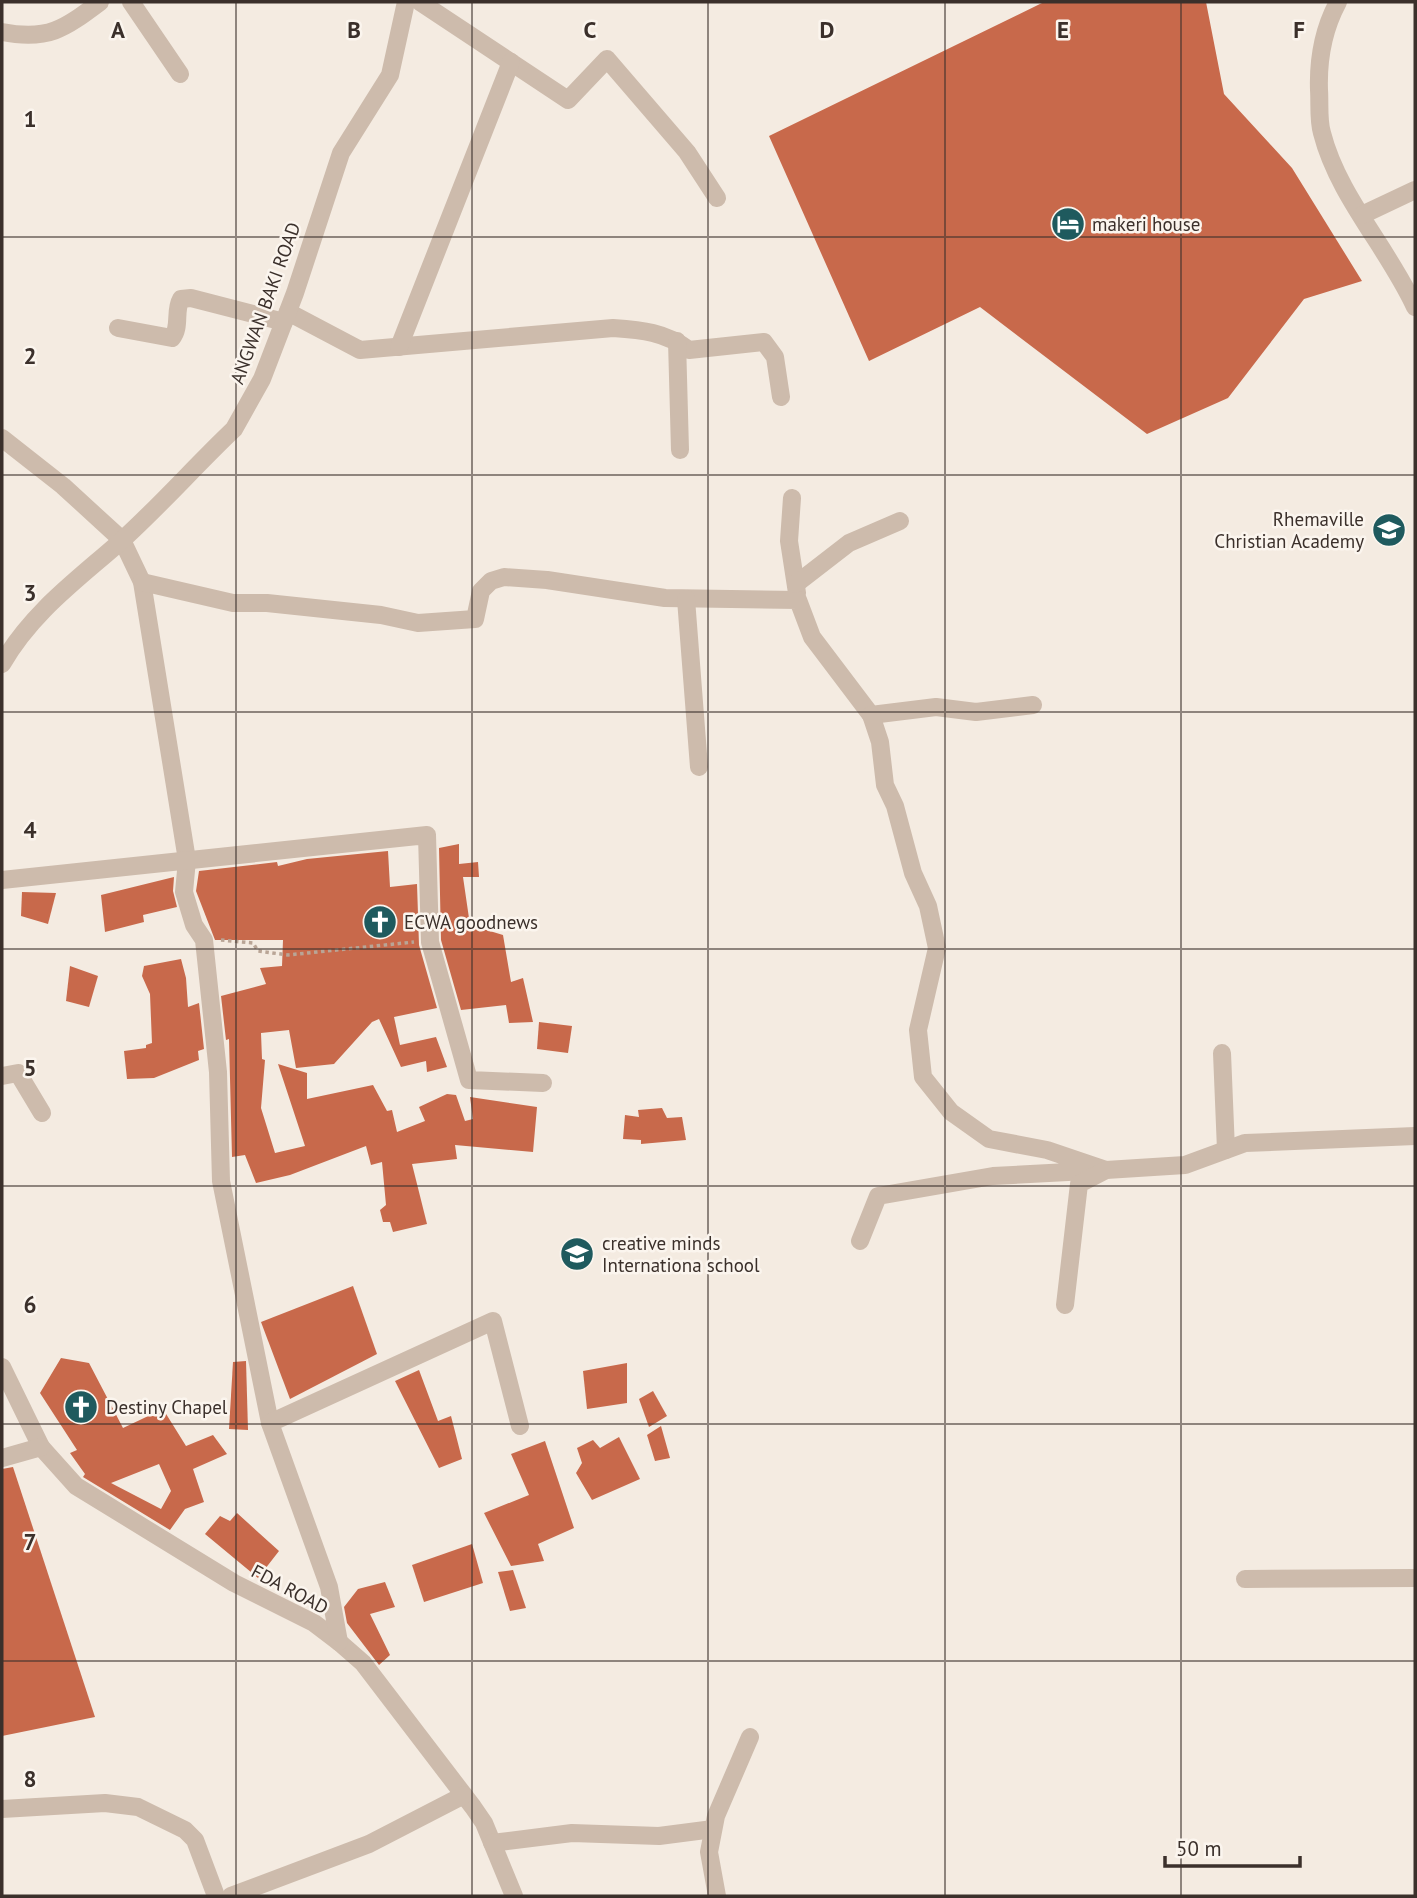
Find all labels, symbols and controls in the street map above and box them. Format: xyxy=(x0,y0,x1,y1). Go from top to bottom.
text: A xyxy=(111,15,125,44)
text: B xyxy=(347,15,361,44)
text: C xyxy=(584,15,597,44)
text: D xyxy=(820,15,834,44)
text: E xyxy=(1057,15,1069,44)
text: F xyxy=(1293,15,1305,44)
text: 1 xyxy=(23,104,37,133)
hotel icon: makeri house xyxy=(1049,205,1087,243)
place label: makeri house xyxy=(1092,212,1200,236)
street label: ANGWAN BAKI ROAD xyxy=(225,219,305,387)
text: 2 xyxy=(23,341,37,370)
place label: Rhemaville Christian Academy xyxy=(1214,507,1364,553)
school or university icon: Rhemaville Christian Academy xyxy=(1370,511,1408,549)
text: 3 xyxy=(23,578,37,607)
text: 4 xyxy=(23,815,37,844)
church icon: ECWA goodnews xyxy=(361,903,399,941)
place label: ECWA goodnews xyxy=(404,910,538,934)
text: 5 xyxy=(23,1053,37,1082)
place label: creative minds Internationa school xyxy=(602,1231,760,1277)
school or university icon: creative minds Internationa school xyxy=(558,1235,596,1273)
text: 6 xyxy=(23,1290,37,1319)
church icon: Destiny Chapel xyxy=(62,1388,100,1426)
place label: Destiny Chapel xyxy=(106,1395,228,1419)
text: 7 xyxy=(23,1527,37,1556)
street label: FDA ROAD xyxy=(247,1559,333,1619)
text: 8 xyxy=(23,1764,37,1793)
scale bar xyxy=(1165,1825,1300,1869)
text: 50 m xyxy=(1176,1835,1222,1862)

